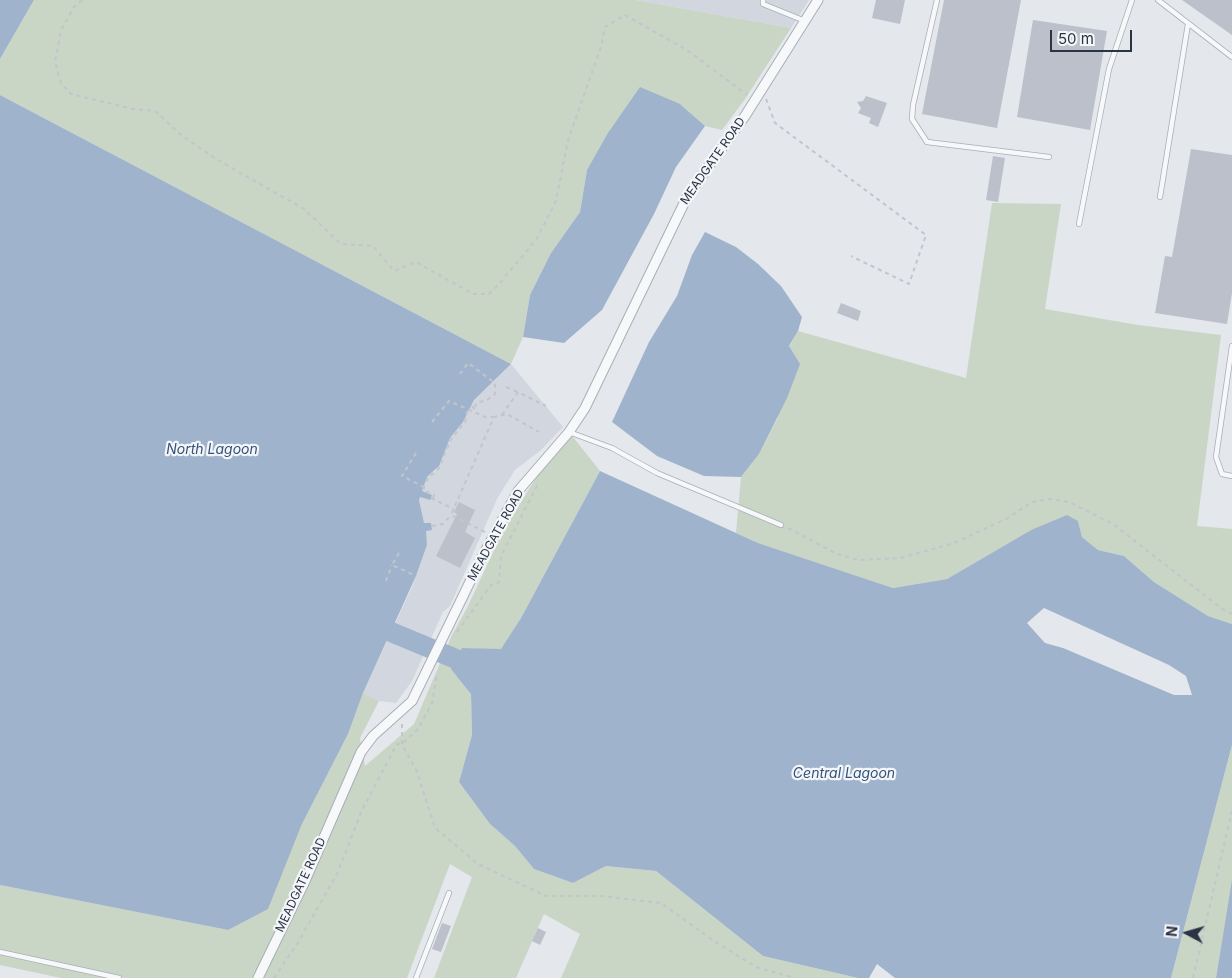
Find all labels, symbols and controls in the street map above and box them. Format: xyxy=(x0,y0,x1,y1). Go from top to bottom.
scale bar xyxy=(1052,20,1134,52)
text: 50 m xyxy=(1058,29,1094,48)
street label: MEADGATE ROAD xyxy=(678,115,748,207)
water label: North Lagoon xyxy=(166,442,258,458)
street label: MEADGATE ROAD xyxy=(465,487,527,583)
water label: Central Lagoon xyxy=(793,766,895,782)
street label: MEADGATE ROAD xyxy=(273,835,329,935)
north arrow xyxy=(1162,908,1212,958)
text: N xyxy=(1163,925,1181,938)

